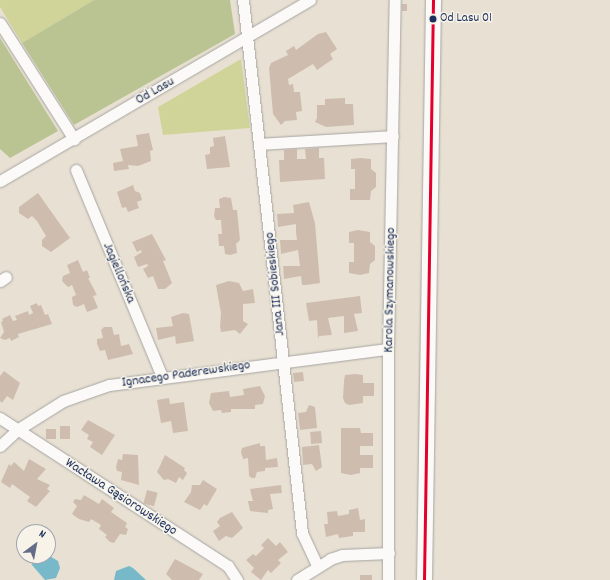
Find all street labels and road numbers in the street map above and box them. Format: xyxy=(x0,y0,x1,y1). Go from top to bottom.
street label: Od Lasu xyxy=(133,73,177,109)
street label: Karola Szymanowskiego xyxy=(381,227,399,353)
street label: Jana III Sobieskiego xyxy=(261,231,289,337)
street label: Jagiellońska xyxy=(99,240,139,306)
street label: Ignacego Paderewskiego xyxy=(121,357,251,391)
street label: Wacława Gąsiorowskiego xyxy=(62,454,180,540)

